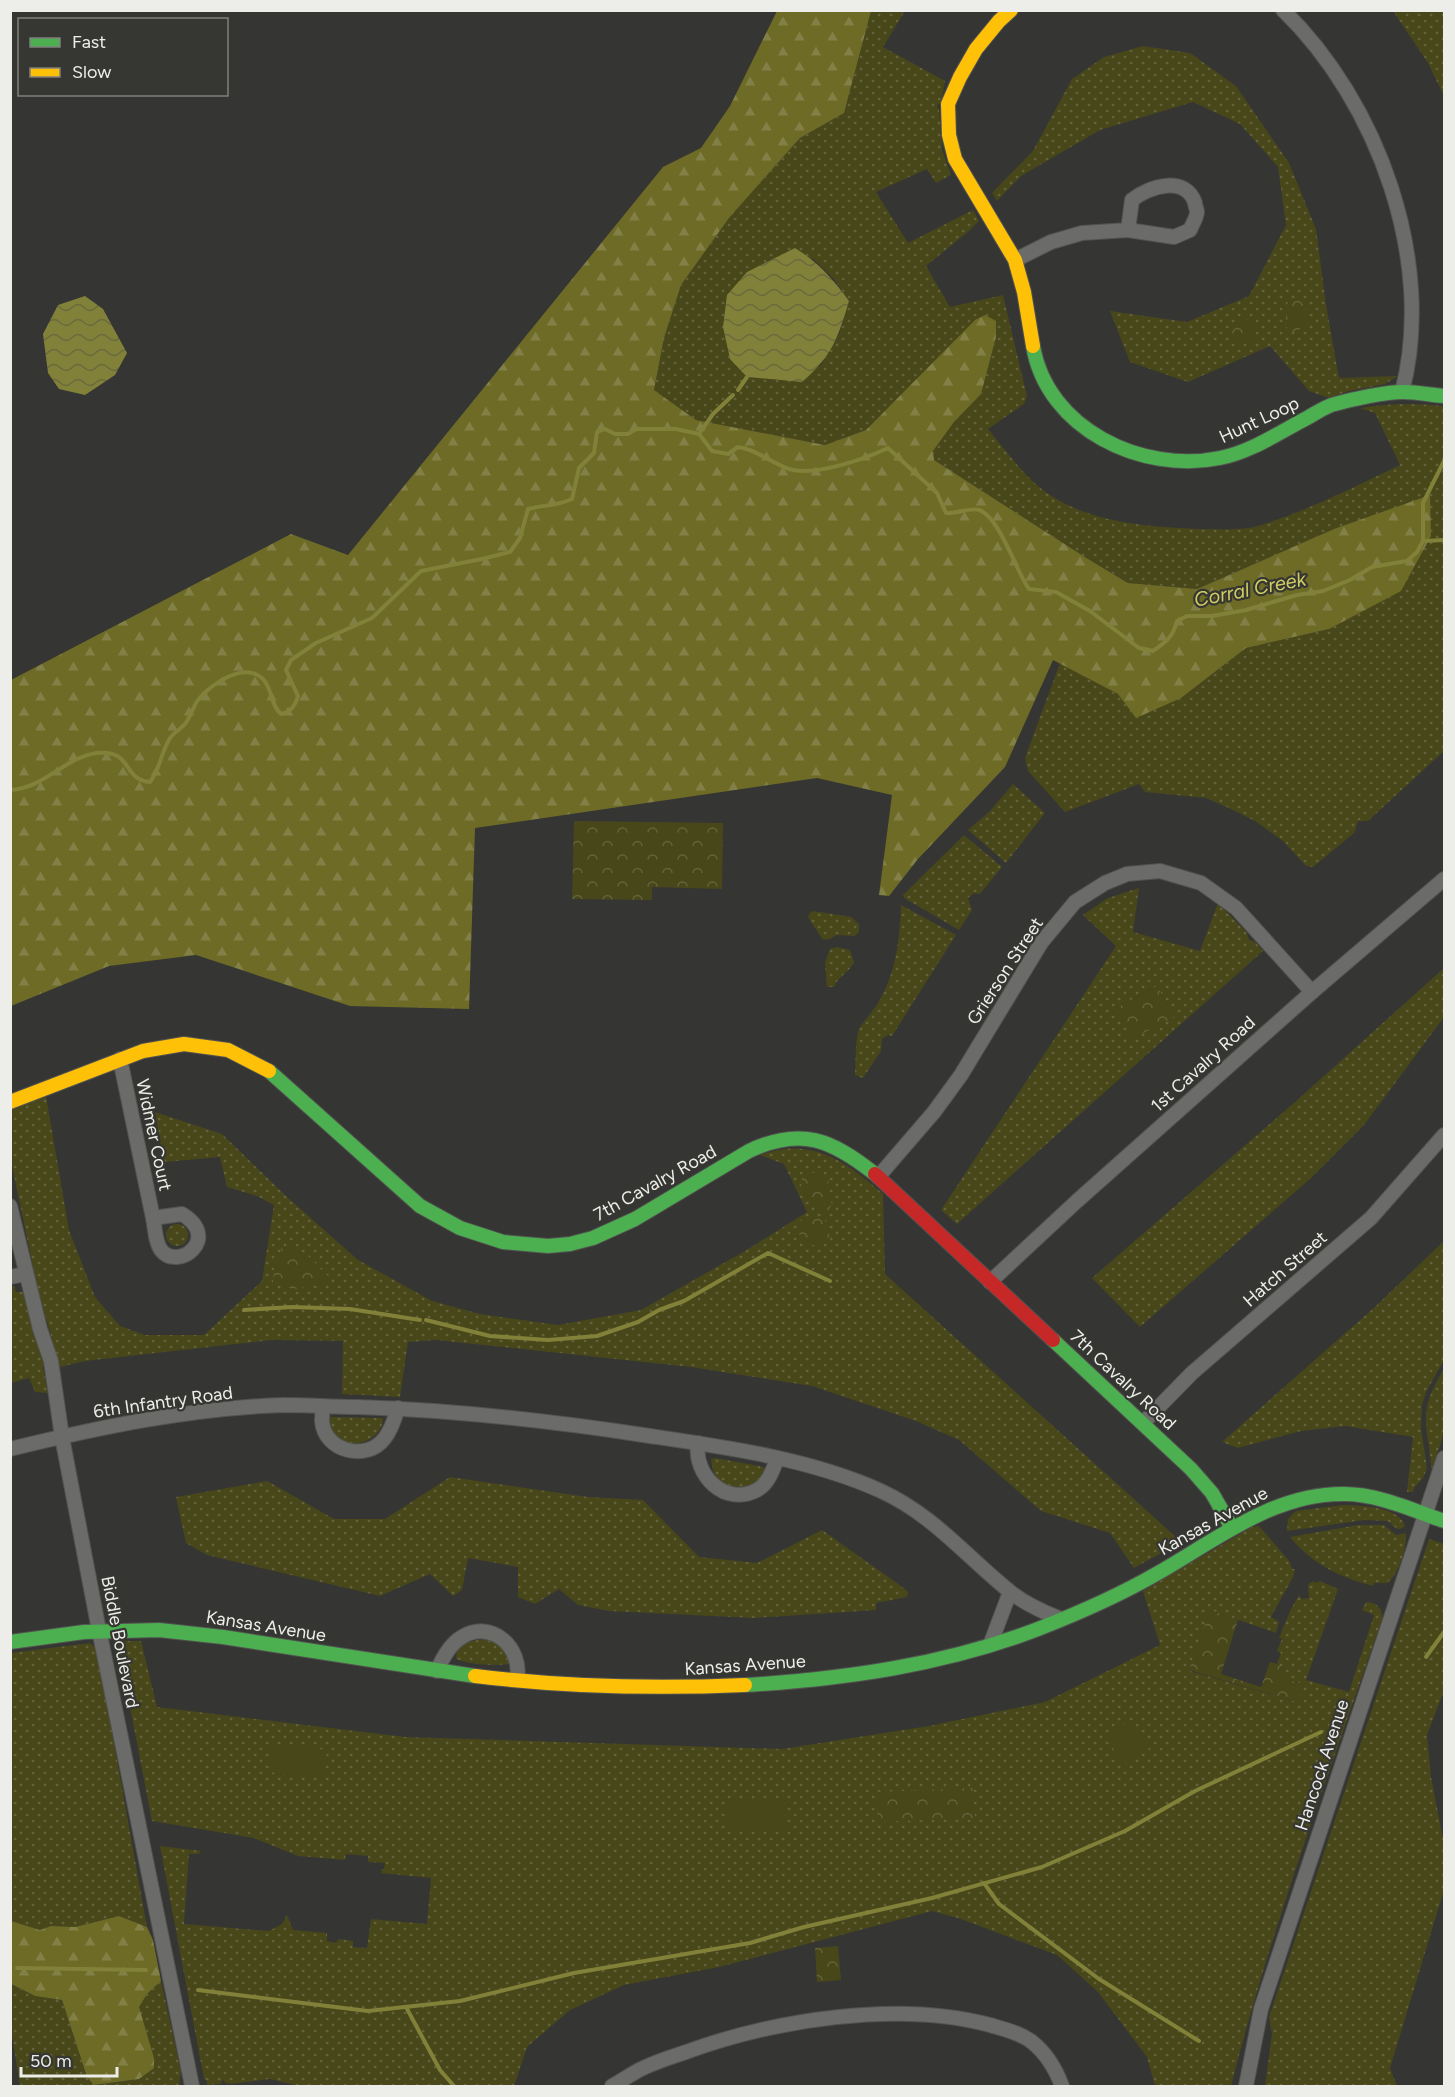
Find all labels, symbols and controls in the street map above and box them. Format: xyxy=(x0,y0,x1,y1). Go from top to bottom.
legend xyxy=(18,18,228,96)
text: Fast xyxy=(72,31,106,53)
text: Slow xyxy=(72,61,111,83)
street label: Hunt Loop xyxy=(1216,392,1302,448)
water label: Corral Creek xyxy=(1192,566,1309,612)
street label: Grierson Street xyxy=(962,913,1048,1029)
street label: 1st Cavalry Road xyxy=(1146,1011,1260,1117)
street label: Widmer Court xyxy=(131,1077,177,1193)
street label: 7th Cavalry Road xyxy=(590,1140,720,1226)
street label: Hatch Street xyxy=(1239,1226,1332,1311)
street label: 7th Cavalry Road xyxy=(1066,1325,1180,1435)
street label: 6th Infantry Road xyxy=(92,1381,234,1423)
street label: Kansas Avenue xyxy=(1155,1482,1272,1560)
street label: Biddle Boulevard xyxy=(96,1574,144,1710)
street label: Kansas Avenue xyxy=(204,1606,328,1646)
street label: Kansas Avenue xyxy=(684,1650,806,1680)
street label: Hancock Avenue xyxy=(1290,1696,1354,1833)
scale bar xyxy=(21,2040,117,2078)
text: 50 m xyxy=(30,2050,72,2072)

